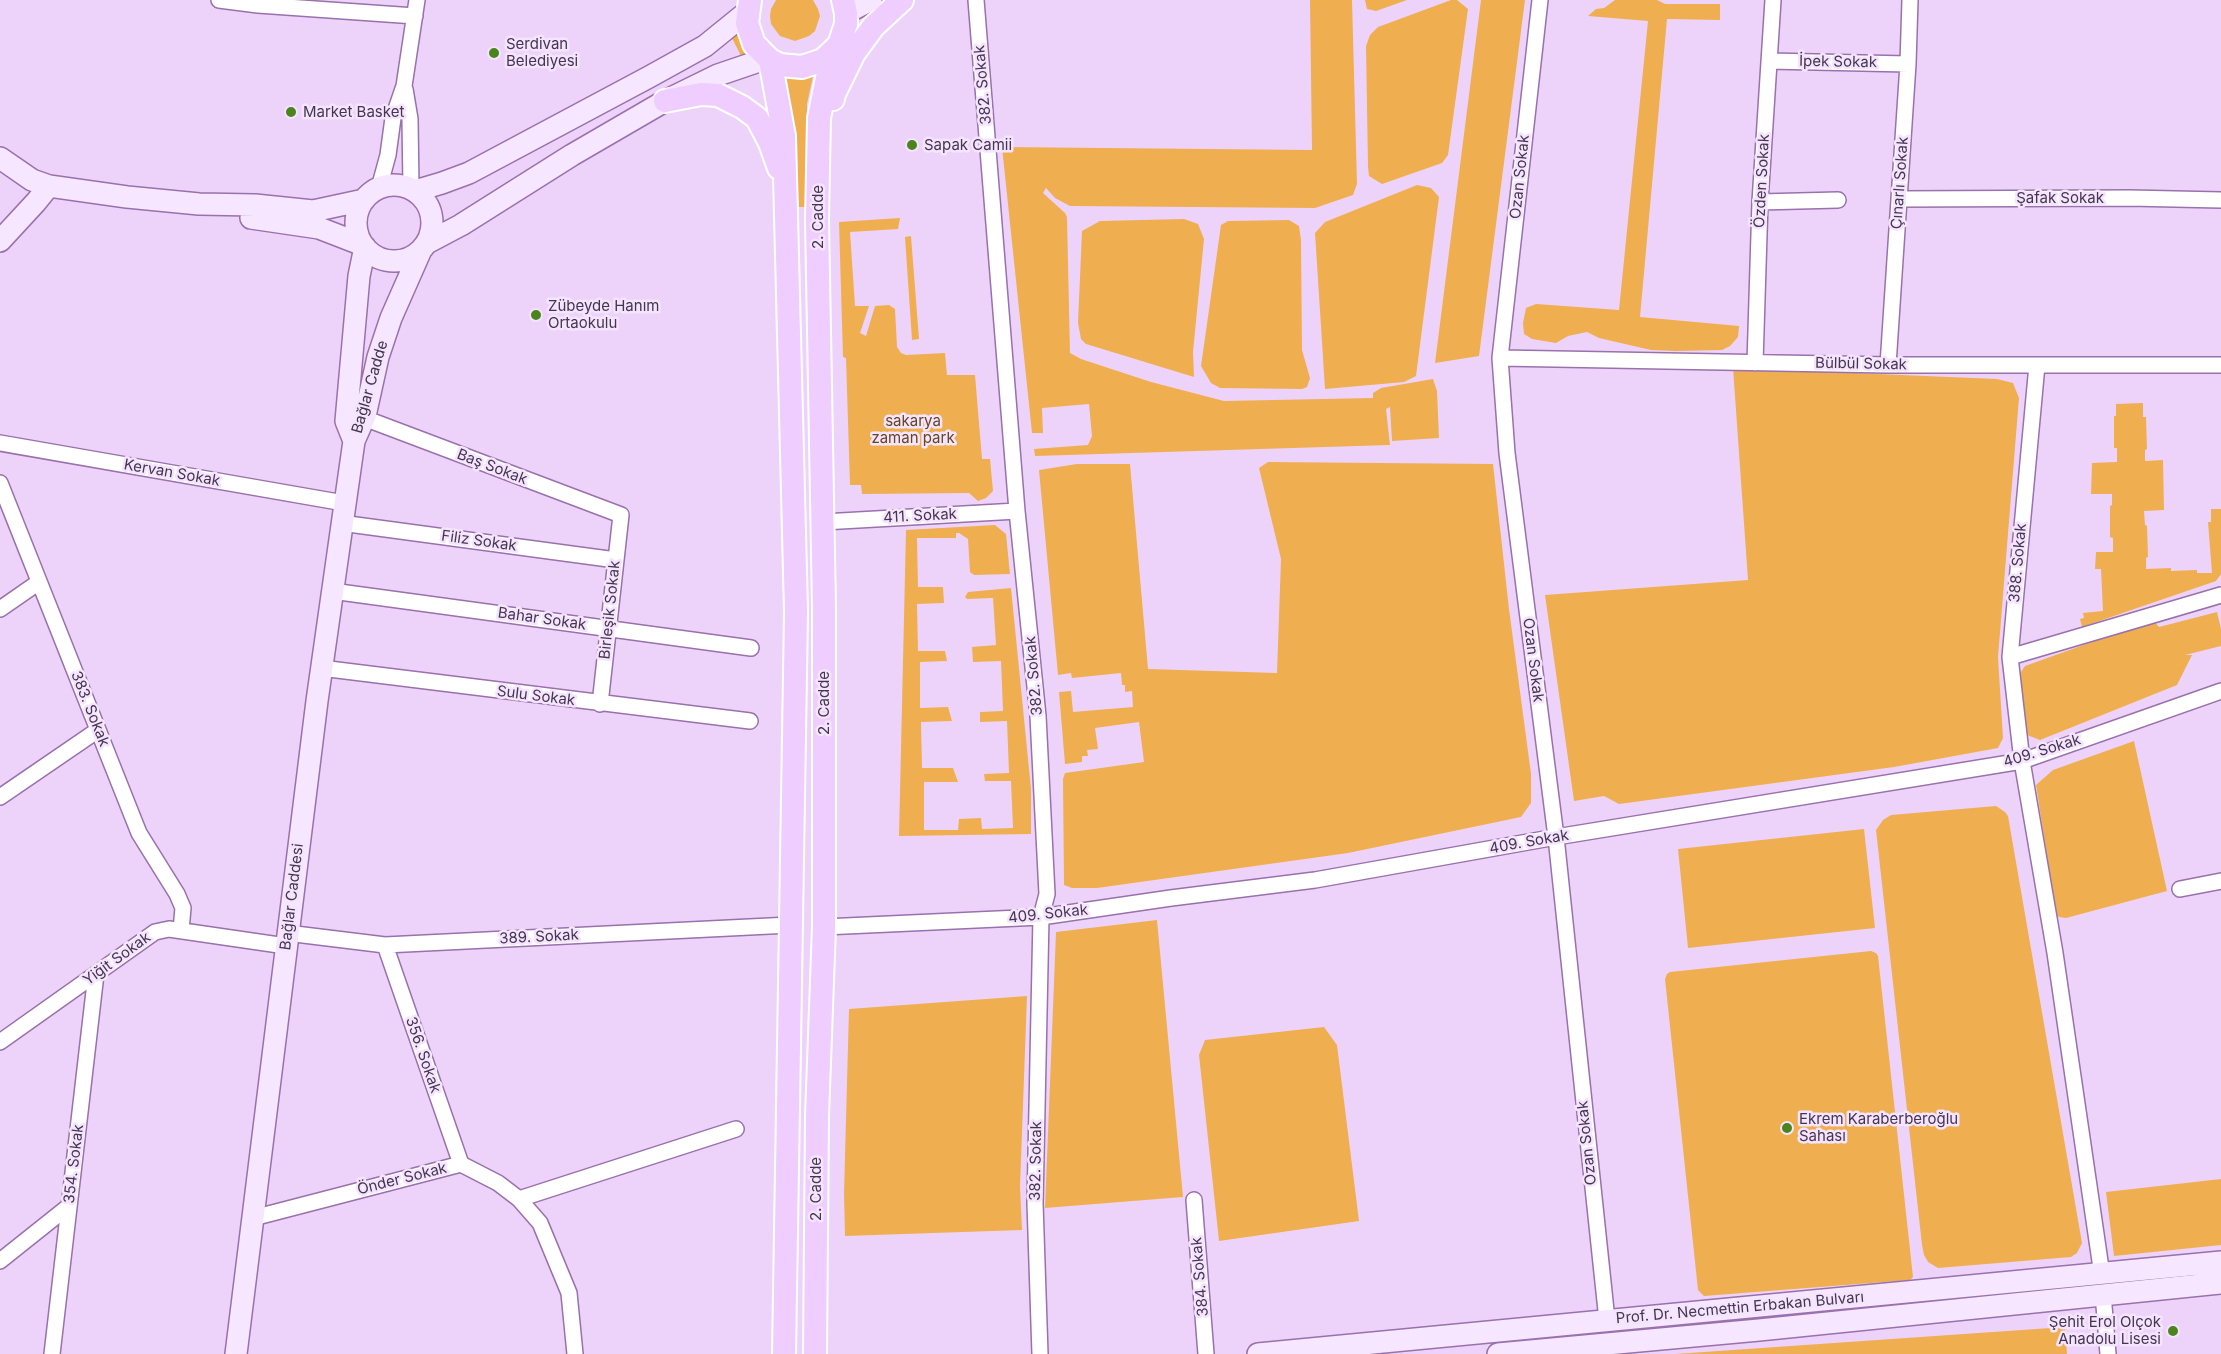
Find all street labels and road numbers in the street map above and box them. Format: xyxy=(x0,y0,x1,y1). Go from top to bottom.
street label: 382. Sokak xyxy=(971,44,995,126)
street label: İpek Sokak xyxy=(1799,52,1877,72)
street label: Ozan Sokak xyxy=(1507,134,1533,220)
street label: Özden Sokak xyxy=(1751,134,1773,228)
street label: Çınarlı Sokak xyxy=(1888,136,1912,230)
street label: 2. Cadde xyxy=(809,185,827,249)
street label: Şafak Sokak xyxy=(2016,189,2104,207)
street label: Bağlar Cadde xyxy=(348,338,392,436)
street label: Bülbül Sokak xyxy=(1815,354,1907,374)
street label: Baş Sokak xyxy=(454,445,530,489)
street label: Kervan Sokak xyxy=(122,456,222,490)
street label: 411. Sokak xyxy=(883,505,957,527)
street label: 388. Sokak xyxy=(2006,523,2030,603)
street label: Filiz Sokak xyxy=(440,527,518,555)
street label: Birleşik Sokak xyxy=(596,560,624,660)
street label: Bahar Sokak xyxy=(497,604,587,634)
street label: Ozan Sokak xyxy=(1519,617,1547,703)
street label: 382. Sokak xyxy=(1022,635,1046,717)
street label: 383. Sokak xyxy=(67,669,113,749)
street label: 2. Cadde xyxy=(815,671,833,735)
street label: Sulu Sokak xyxy=(496,682,576,710)
street label: 409. Sokak xyxy=(2001,731,2083,771)
street label: 409. Sokak xyxy=(1488,826,1570,858)
street label: Bağlar Caddesi xyxy=(277,843,307,951)
street label: 409. Sokak xyxy=(1007,901,1089,927)
street label: 389. Sokak xyxy=(499,926,579,948)
street label: Yiğit Sokak xyxy=(80,929,154,989)
street label: 356. Sokak xyxy=(402,1015,444,1095)
street label: Ozan Sokak xyxy=(1574,1100,1600,1186)
street label: 382. Sokak xyxy=(1026,1121,1046,1201)
street label: 354. Sokak xyxy=(60,1123,88,1205)
street label: 2. Cadde xyxy=(807,1157,825,1221)
street label: Önder Sokak xyxy=(355,1159,449,1199)
street label: 384. Sokak xyxy=(1188,1236,1212,1318)
street label: Prof. Dr. Necmettin Erbakan Bulvarı xyxy=(1615,1288,1865,1328)

